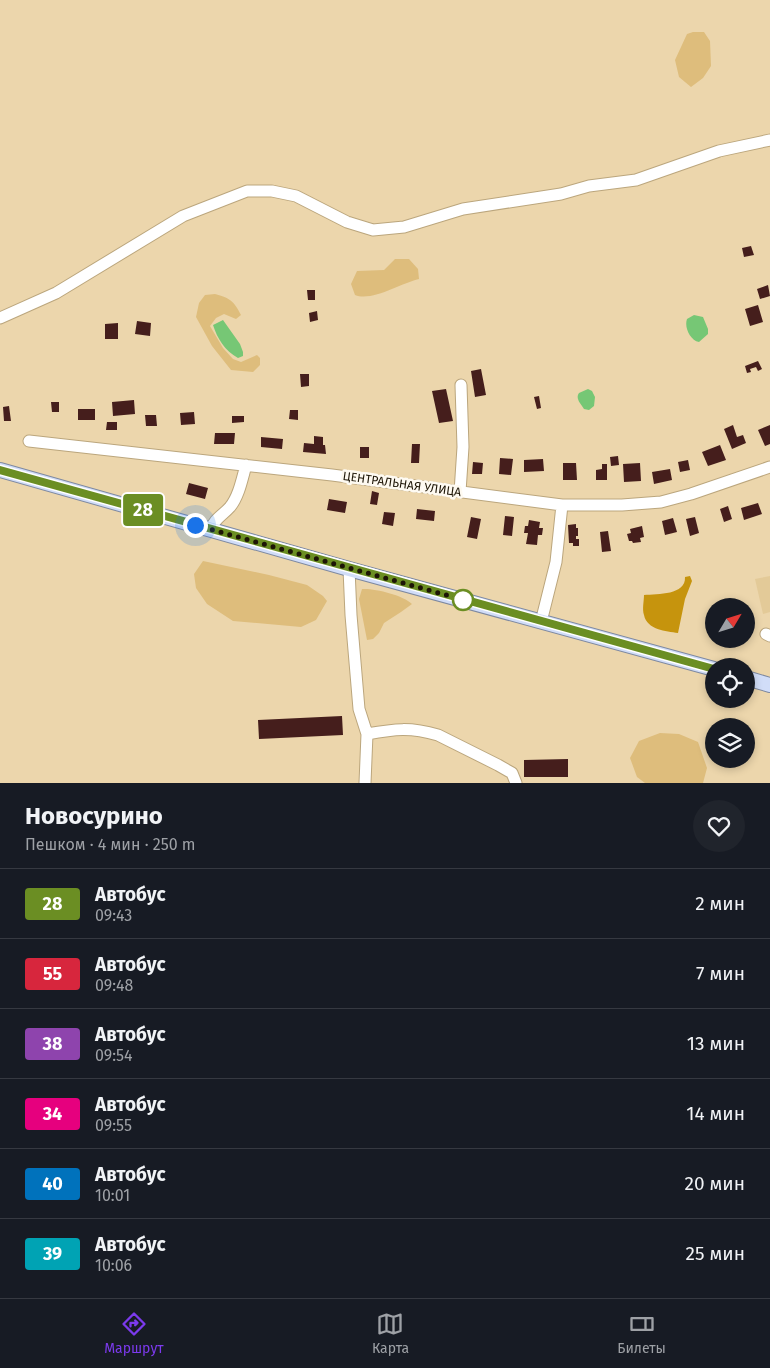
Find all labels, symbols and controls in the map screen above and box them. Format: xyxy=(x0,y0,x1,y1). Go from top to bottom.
street label: ЦЕНТРАЛЬНАЯ УЛИЦА xyxy=(342,469,462,499)
line badge: 28 xyxy=(120,494,166,526)
text: 28 xyxy=(133,499,153,521)
your location xyxy=(183,513,208,538)
unlabelled marker xyxy=(452,589,474,611)
north arrow xyxy=(705,598,755,648)
map controls xyxy=(705,598,755,768)
button: locate xyxy=(705,658,755,708)
button: layers xyxy=(705,718,755,768)
button: heart xyxy=(693,800,745,852)
text: Новосурино xyxy=(25,802,163,830)
text: Пешком · 4 мин · 250 m xyxy=(25,835,196,854)
text: Автобус xyxy=(95,883,166,906)
text: 2 мин xyxy=(695,892,745,915)
text: 28 xyxy=(43,893,62,915)
text: 09:43 xyxy=(95,906,132,925)
text: Автобус xyxy=(95,953,166,976)
text: 7 мин xyxy=(696,962,745,985)
text: 55 xyxy=(43,963,62,985)
text: 09:48 xyxy=(95,976,133,995)
text: Автобус xyxy=(95,1023,166,1046)
text: 13 мин xyxy=(687,1032,745,1055)
text: 38 xyxy=(43,1033,62,1055)
text: 09:54 xyxy=(95,1046,133,1065)
text: Автобус xyxy=(95,1093,166,1116)
text: 14 мин xyxy=(686,1102,745,1125)
text: 34 xyxy=(43,1103,62,1125)
text: 09:55 xyxy=(95,1116,132,1135)
text: Автобус xyxy=(95,1163,166,1186)
text: 20 мин xyxy=(685,1172,745,1195)
text: 40 xyxy=(42,1173,63,1195)
text: 10:01 xyxy=(95,1186,130,1205)
text: Автобус xyxy=(95,1233,166,1256)
text: 25 мин xyxy=(686,1242,745,1265)
text: 39 xyxy=(43,1243,62,1265)
text: 10:06 xyxy=(95,1256,132,1275)
tab: Маршрут xyxy=(104,1310,164,1357)
tab: Карта xyxy=(372,1310,409,1357)
tab: Билеты xyxy=(617,1310,666,1357)

